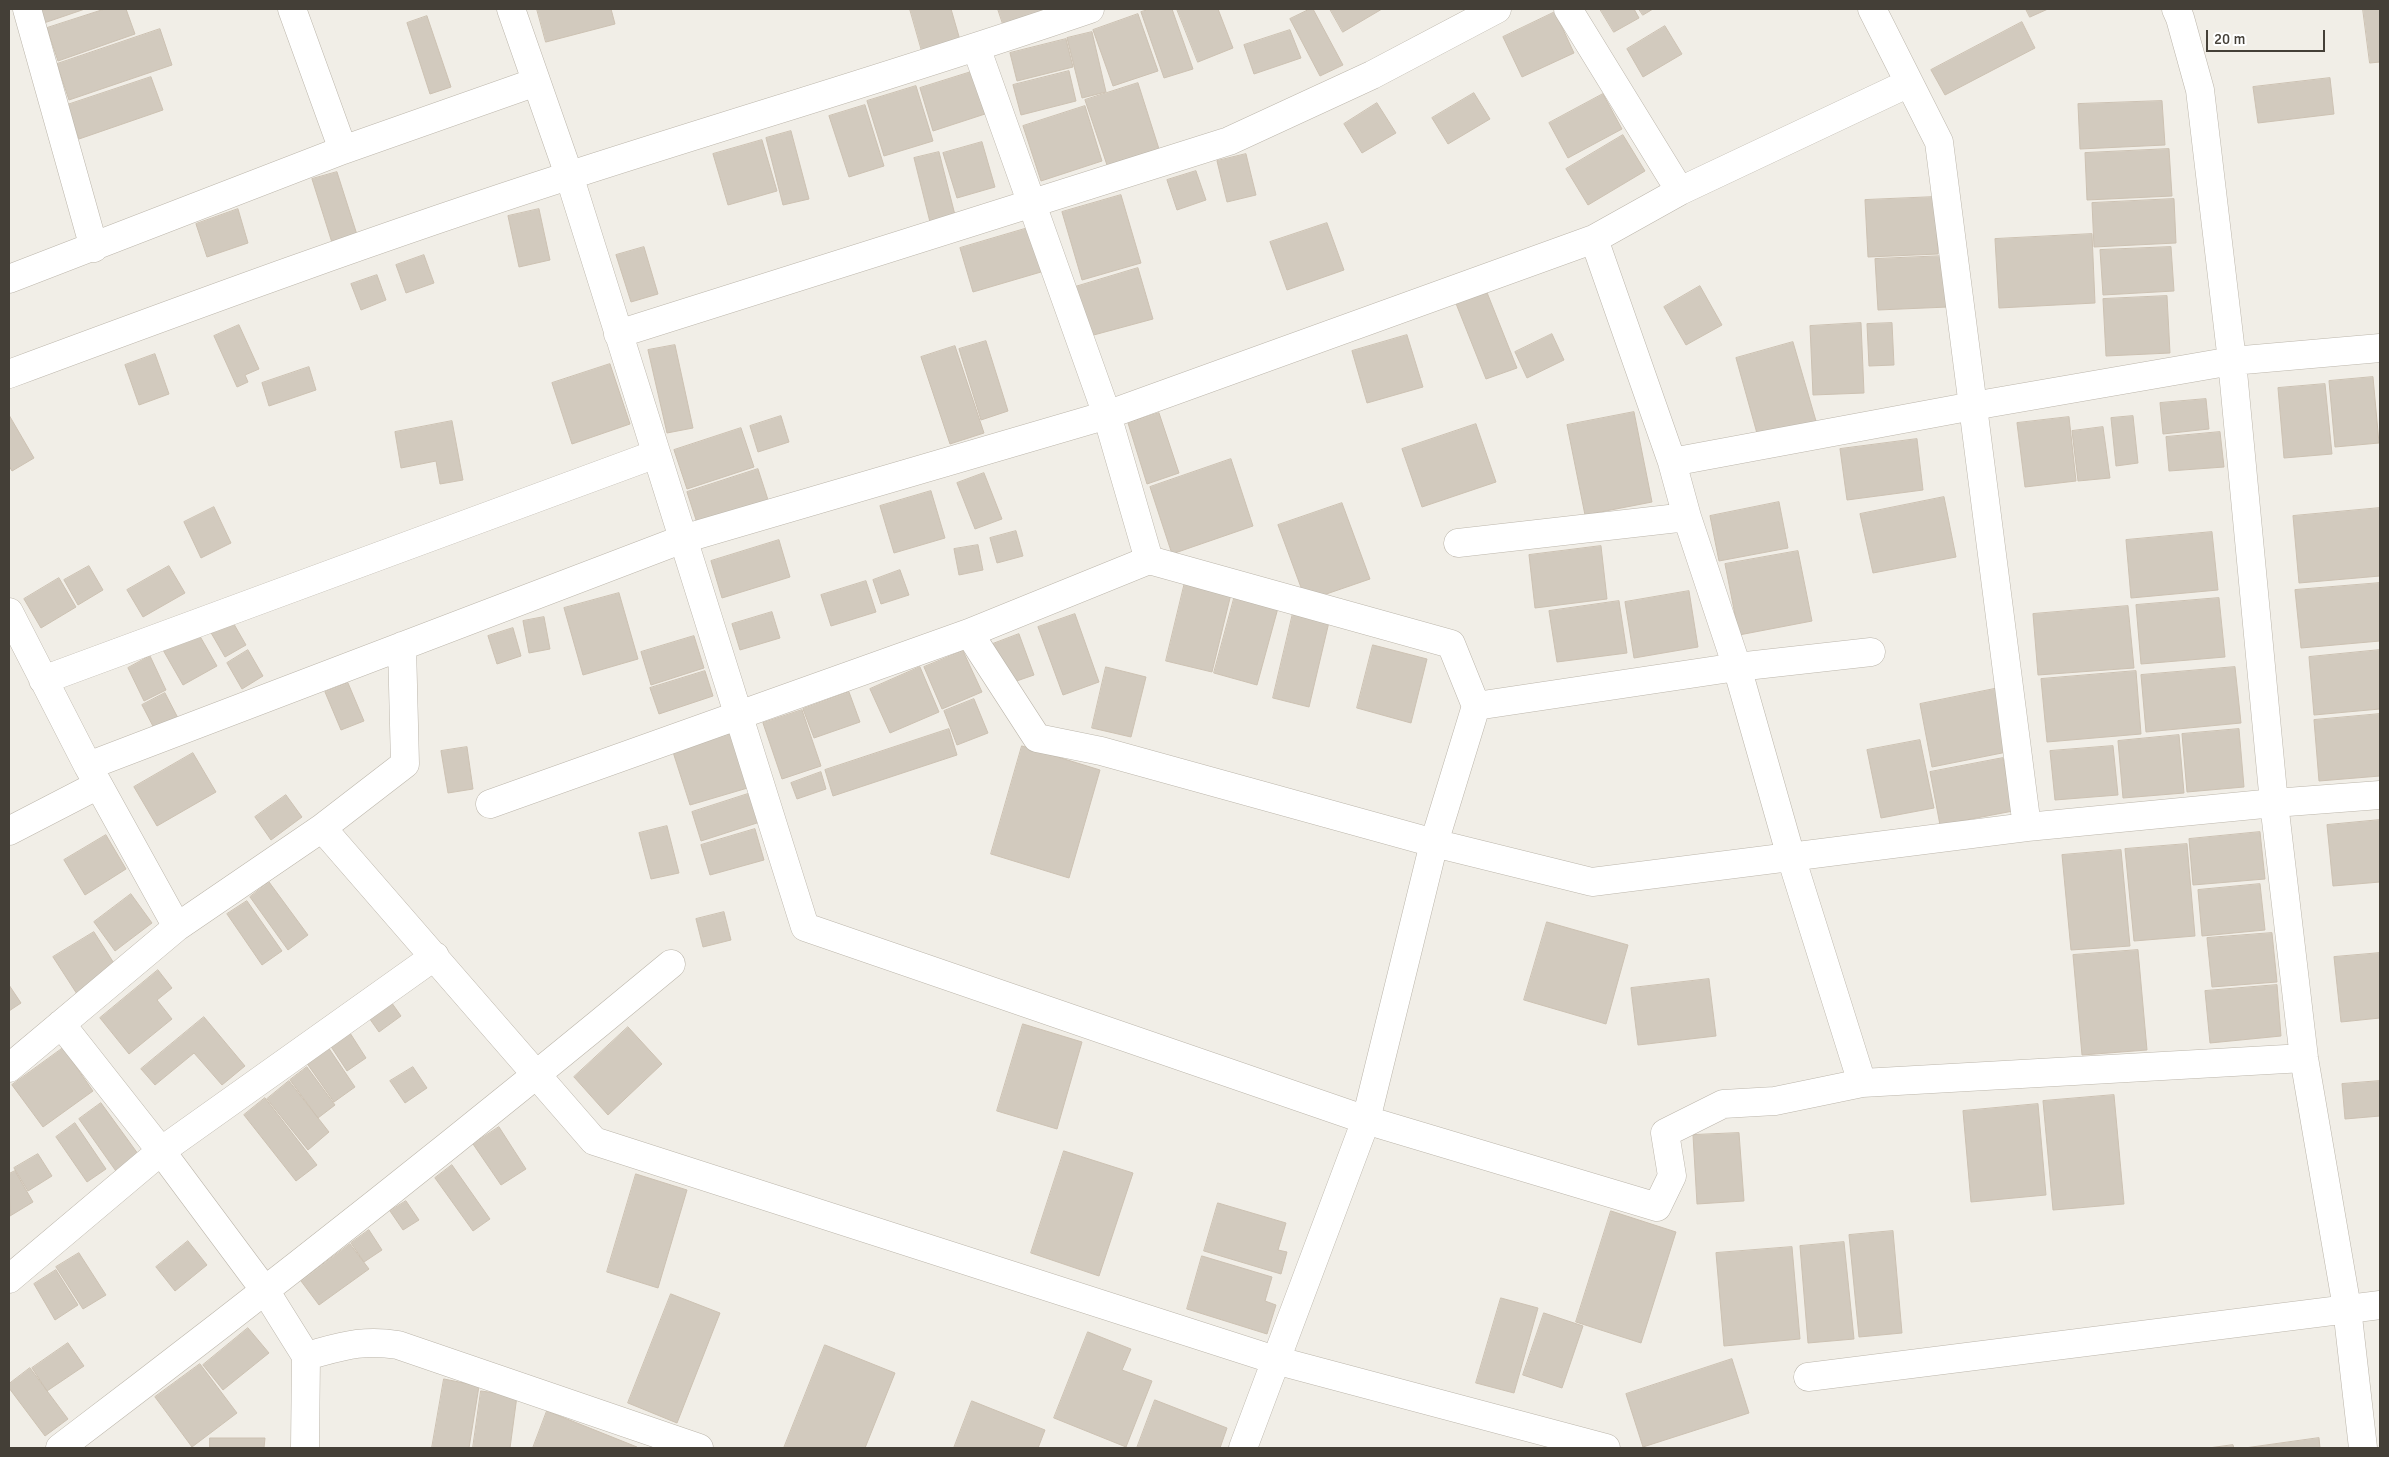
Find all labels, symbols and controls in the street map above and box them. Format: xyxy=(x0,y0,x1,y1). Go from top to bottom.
scale bar xyxy=(2209,20,2328,52)
text: 20 m xyxy=(2214,30,2245,48)

